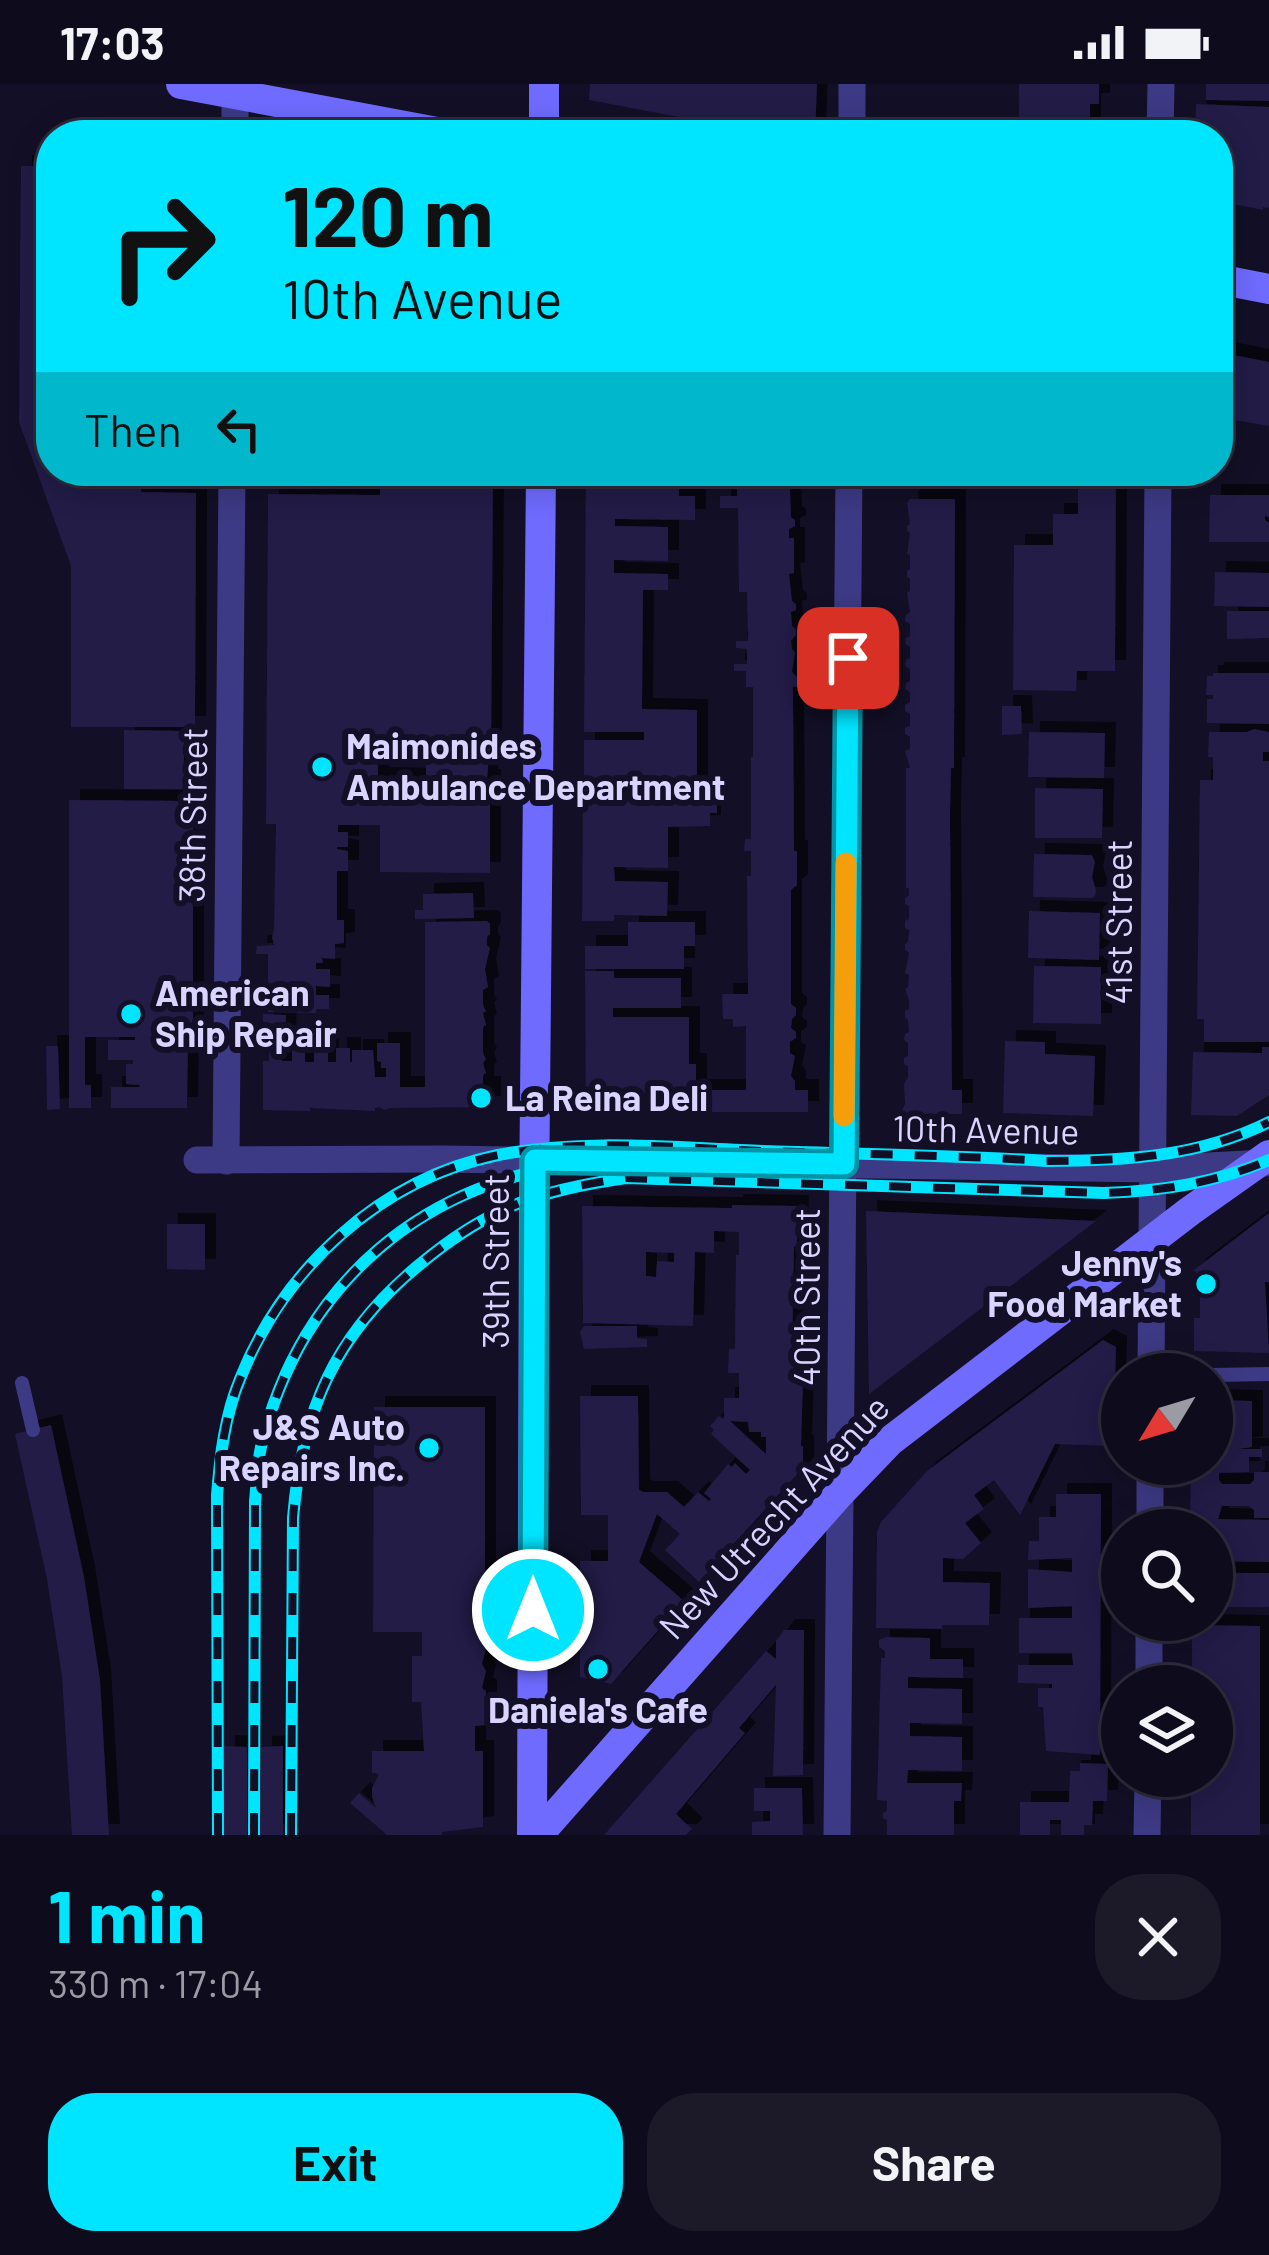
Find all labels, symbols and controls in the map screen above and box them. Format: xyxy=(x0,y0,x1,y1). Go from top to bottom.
text: 17:03 xyxy=(60,15,165,69)
text: 120 m xyxy=(282,163,494,264)
icon: right xyxy=(84,168,240,324)
text: 10th Avenue xyxy=(282,265,563,330)
icon: left xyxy=(206,396,272,462)
text: Then xyxy=(84,402,182,456)
pin xyxy=(797,607,899,709)
icon: arrive xyxy=(815,625,881,691)
place label: Maimonides Ambulance Department xyxy=(346,723,726,807)
street label: 38th Street xyxy=(168,727,215,903)
marker: Maimonides Ambulance Department xyxy=(309,754,335,780)
street label: 41st Street xyxy=(1096,840,1139,1005)
place label: American Ship Repair xyxy=(155,970,337,1054)
marker: American Ship Repair xyxy=(118,1001,144,1027)
place label: La Reina Deli xyxy=(505,1075,708,1118)
marker: La Reina Deli xyxy=(468,1085,494,1111)
street label: 10th Avenue xyxy=(892,1105,1080,1152)
street label: 39th Street xyxy=(473,1173,516,1349)
street label: 40th Street xyxy=(784,1208,827,1386)
place label: Jenny's Food Market xyxy=(987,1240,1182,1324)
marker: Jenny's Food Market xyxy=(1193,1271,1219,1297)
north arrow xyxy=(1101,1353,1233,1485)
map controls xyxy=(1101,1353,1233,1797)
street label: New Utrecht Avenue xyxy=(649,1385,897,1647)
place label: J&S Auto Repairs Inc. xyxy=(219,1404,405,1488)
marker: J&S Auto Repairs Inc. xyxy=(416,1435,442,1461)
button: search xyxy=(1101,1509,1233,1641)
position arrow xyxy=(470,1547,596,1673)
marker: Daniela's Cafe xyxy=(585,1656,611,1682)
button: layers xyxy=(1101,1665,1233,1797)
place label: Daniela's Cafe xyxy=(488,1687,708,1730)
text: 1 min xyxy=(48,1871,206,1957)
button: close xyxy=(1095,1874,1221,2000)
text: 330 m · 17:04 xyxy=(48,1959,263,2006)
button: Exit xyxy=(48,2093,623,2231)
button: Share xyxy=(647,2093,1221,2231)

